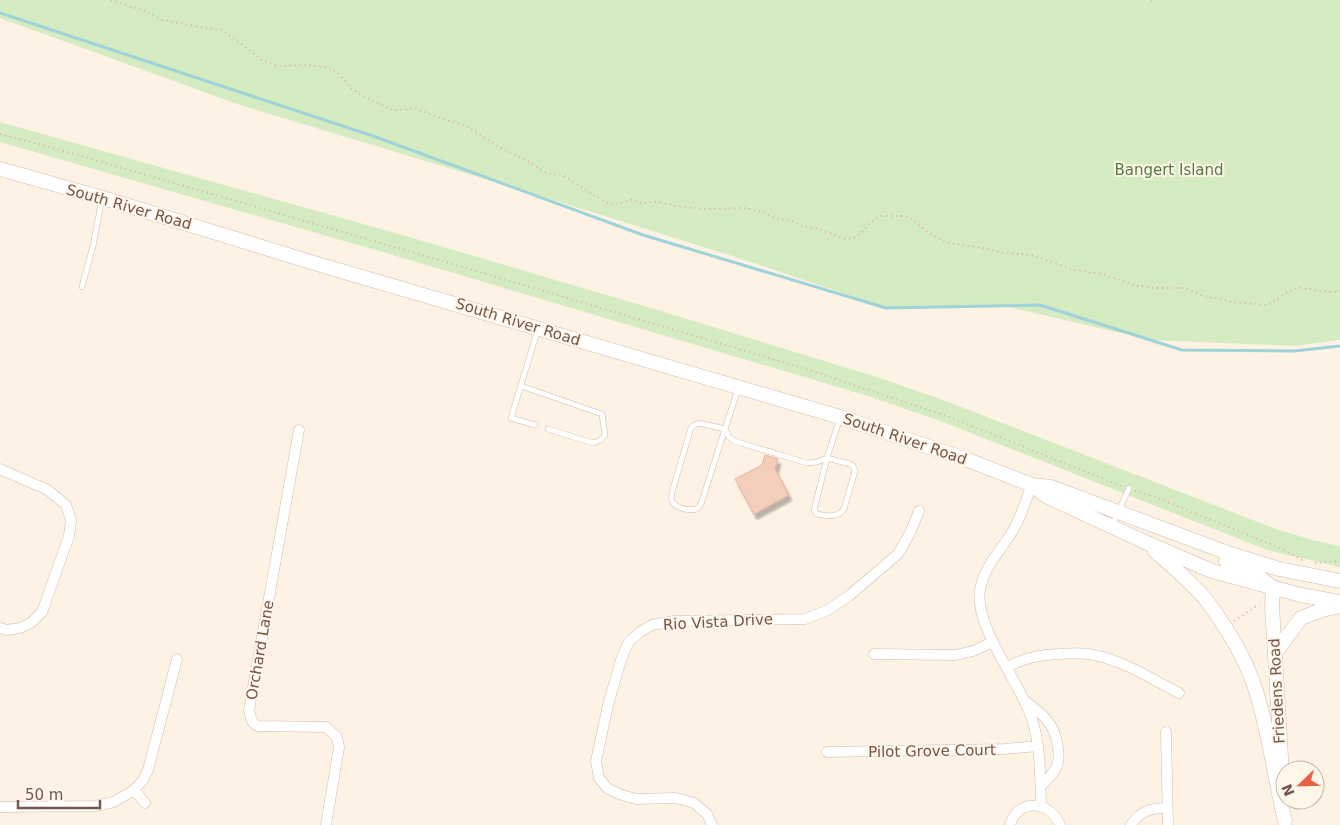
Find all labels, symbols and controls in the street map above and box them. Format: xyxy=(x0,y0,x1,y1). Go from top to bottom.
park label: Bangert Island xyxy=(1114,161,1224,179)
street label: South River Road xyxy=(64,180,194,234)
street label: South River Road xyxy=(453,294,583,350)
street label: South River Road xyxy=(841,409,969,469)
street label: Orchard Lane xyxy=(242,599,278,701)
street label: Rio Vista Drive xyxy=(662,610,774,634)
street label: Friedens Road xyxy=(1265,638,1289,744)
street label: Pilot Grove Court xyxy=(868,741,996,761)
north arrow xyxy=(1275,760,1325,810)
scale bar xyxy=(18,778,100,810)
text: N xyxy=(1278,782,1298,799)
text: 50 m xyxy=(25,786,63,804)

